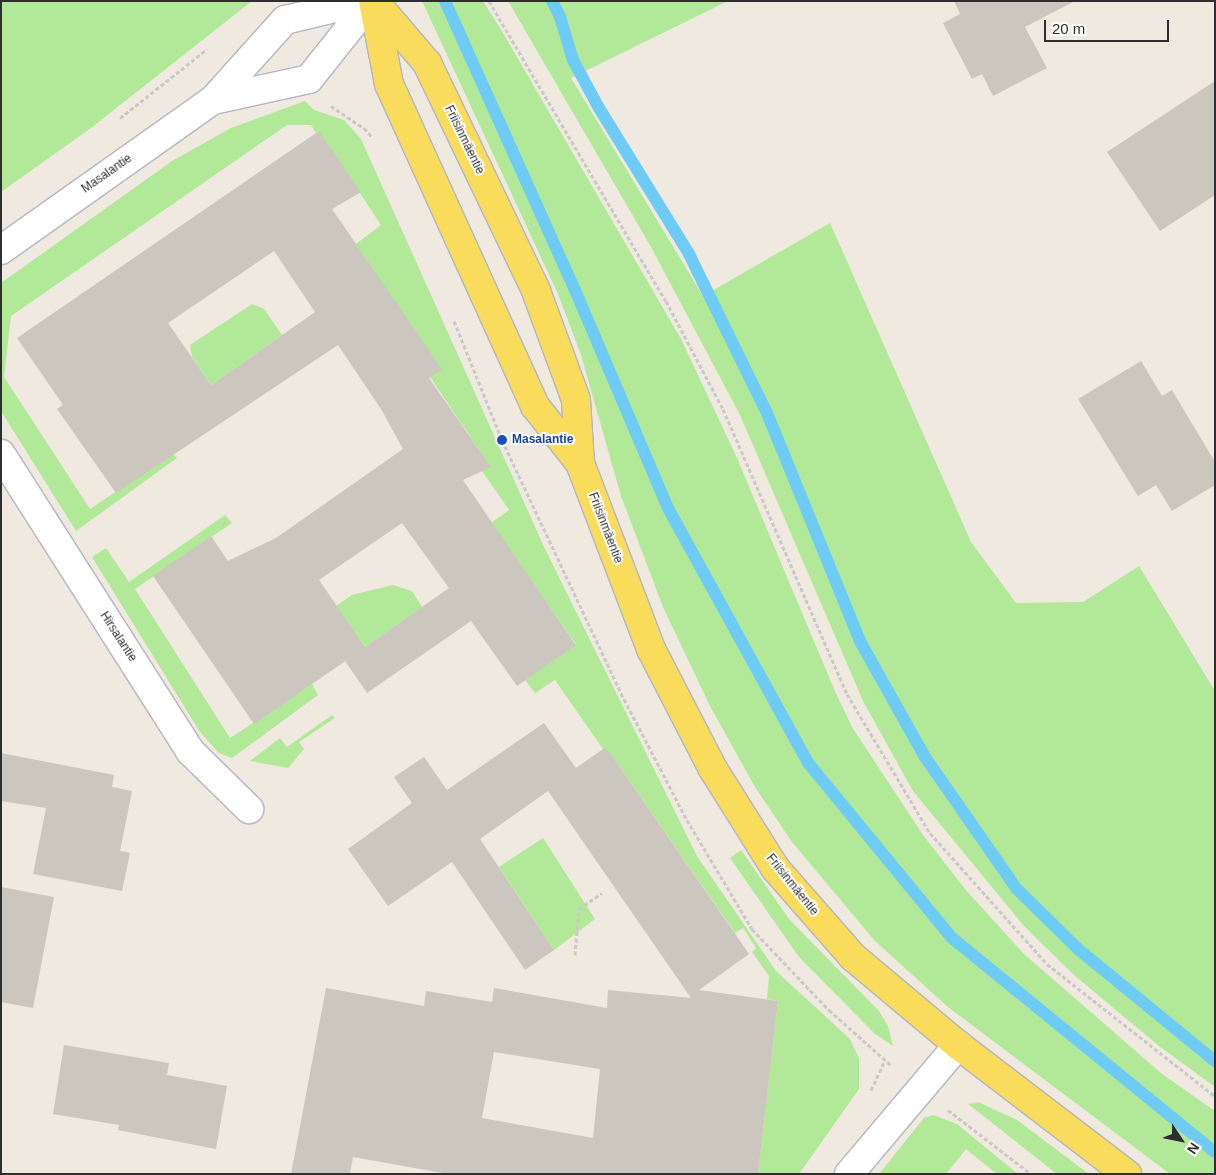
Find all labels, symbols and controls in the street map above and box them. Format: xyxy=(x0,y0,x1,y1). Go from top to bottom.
scale bar xyxy=(1046,10,1171,42)
text: 20 m xyxy=(1052,20,1085,37)
street label: Friisinmäentie xyxy=(441,103,487,177)
street label: Masalantie xyxy=(79,151,135,197)
place label: Masalantie xyxy=(512,433,573,447)
marker: Masalantie xyxy=(496,434,508,446)
street label: Friisinmäentie xyxy=(585,491,625,565)
street label: Hirsalantie xyxy=(97,609,139,665)
street label: Friisinmäentie xyxy=(763,851,821,919)
north arrow xyxy=(1156,1115,1206,1165)
text: N xyxy=(1184,1140,1203,1157)

